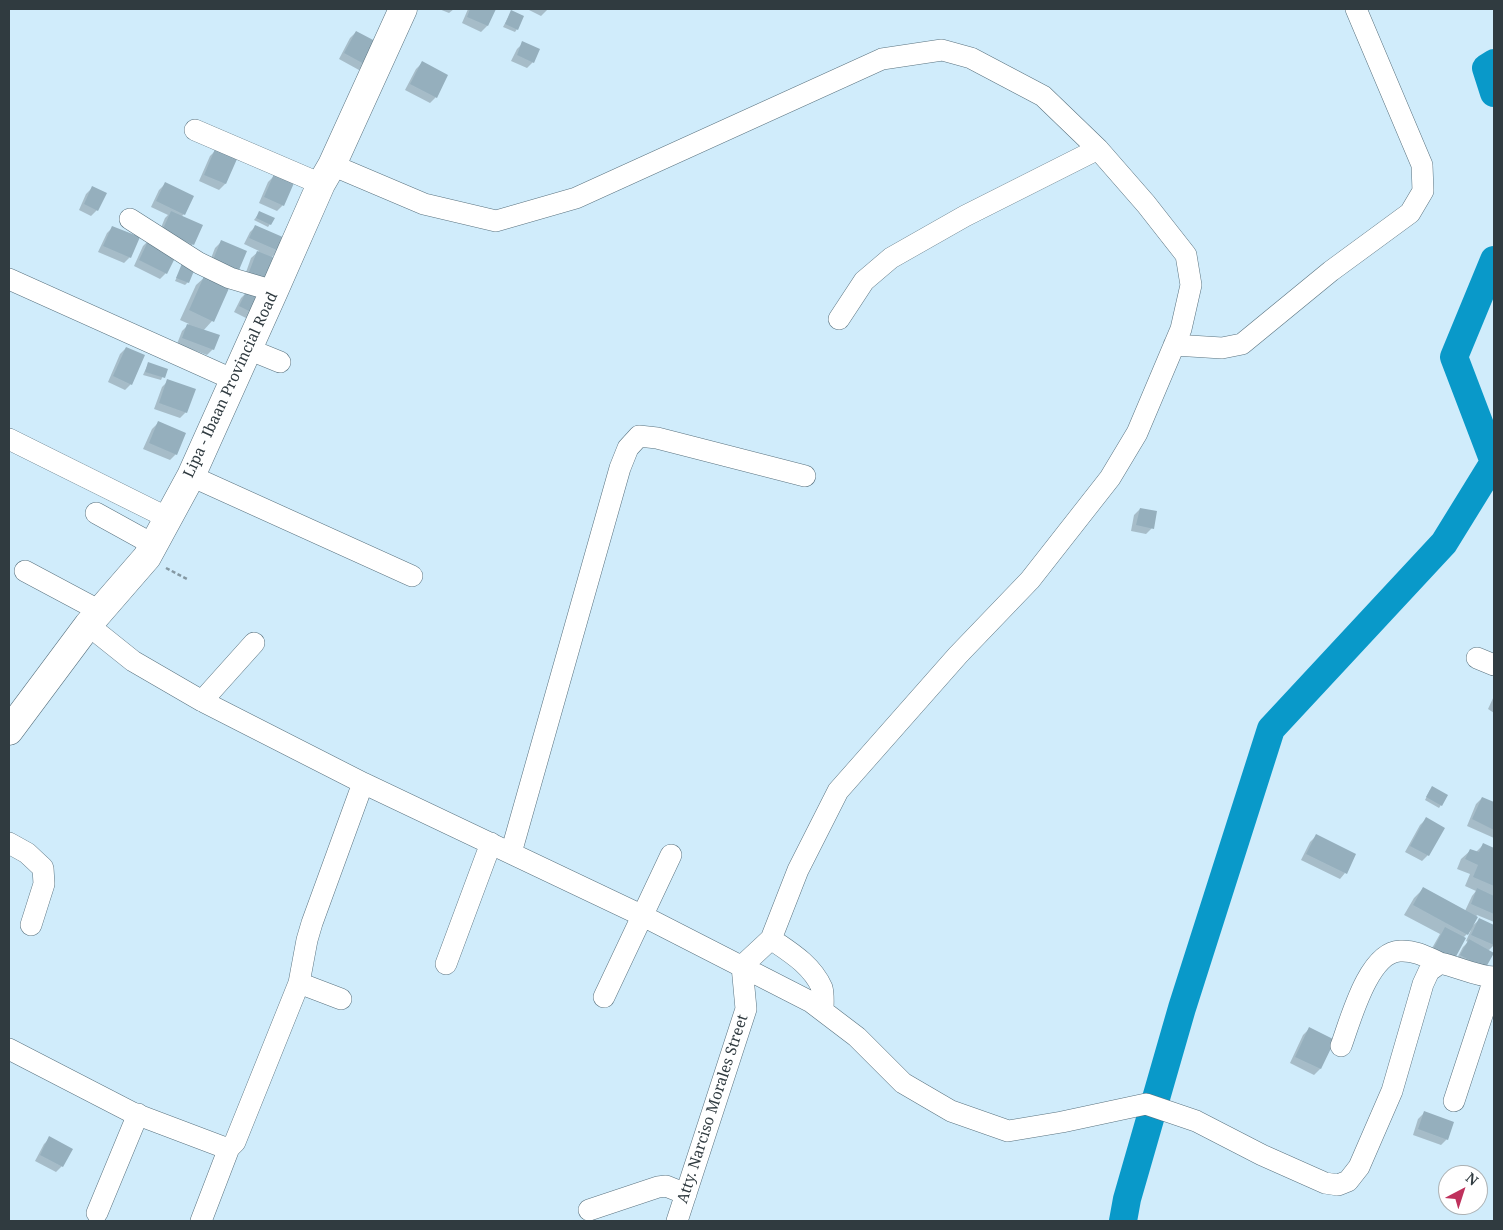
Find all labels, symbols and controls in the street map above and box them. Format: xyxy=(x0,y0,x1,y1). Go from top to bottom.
street label: Lipa - Ibaan Provincial Road xyxy=(180,289,282,481)
street label: Atty. Narciso Morales Street xyxy=(674,1012,752,1206)
north arrow xyxy=(1438,1165,1488,1215)
text: N xyxy=(1462,1168,1483,1190)

